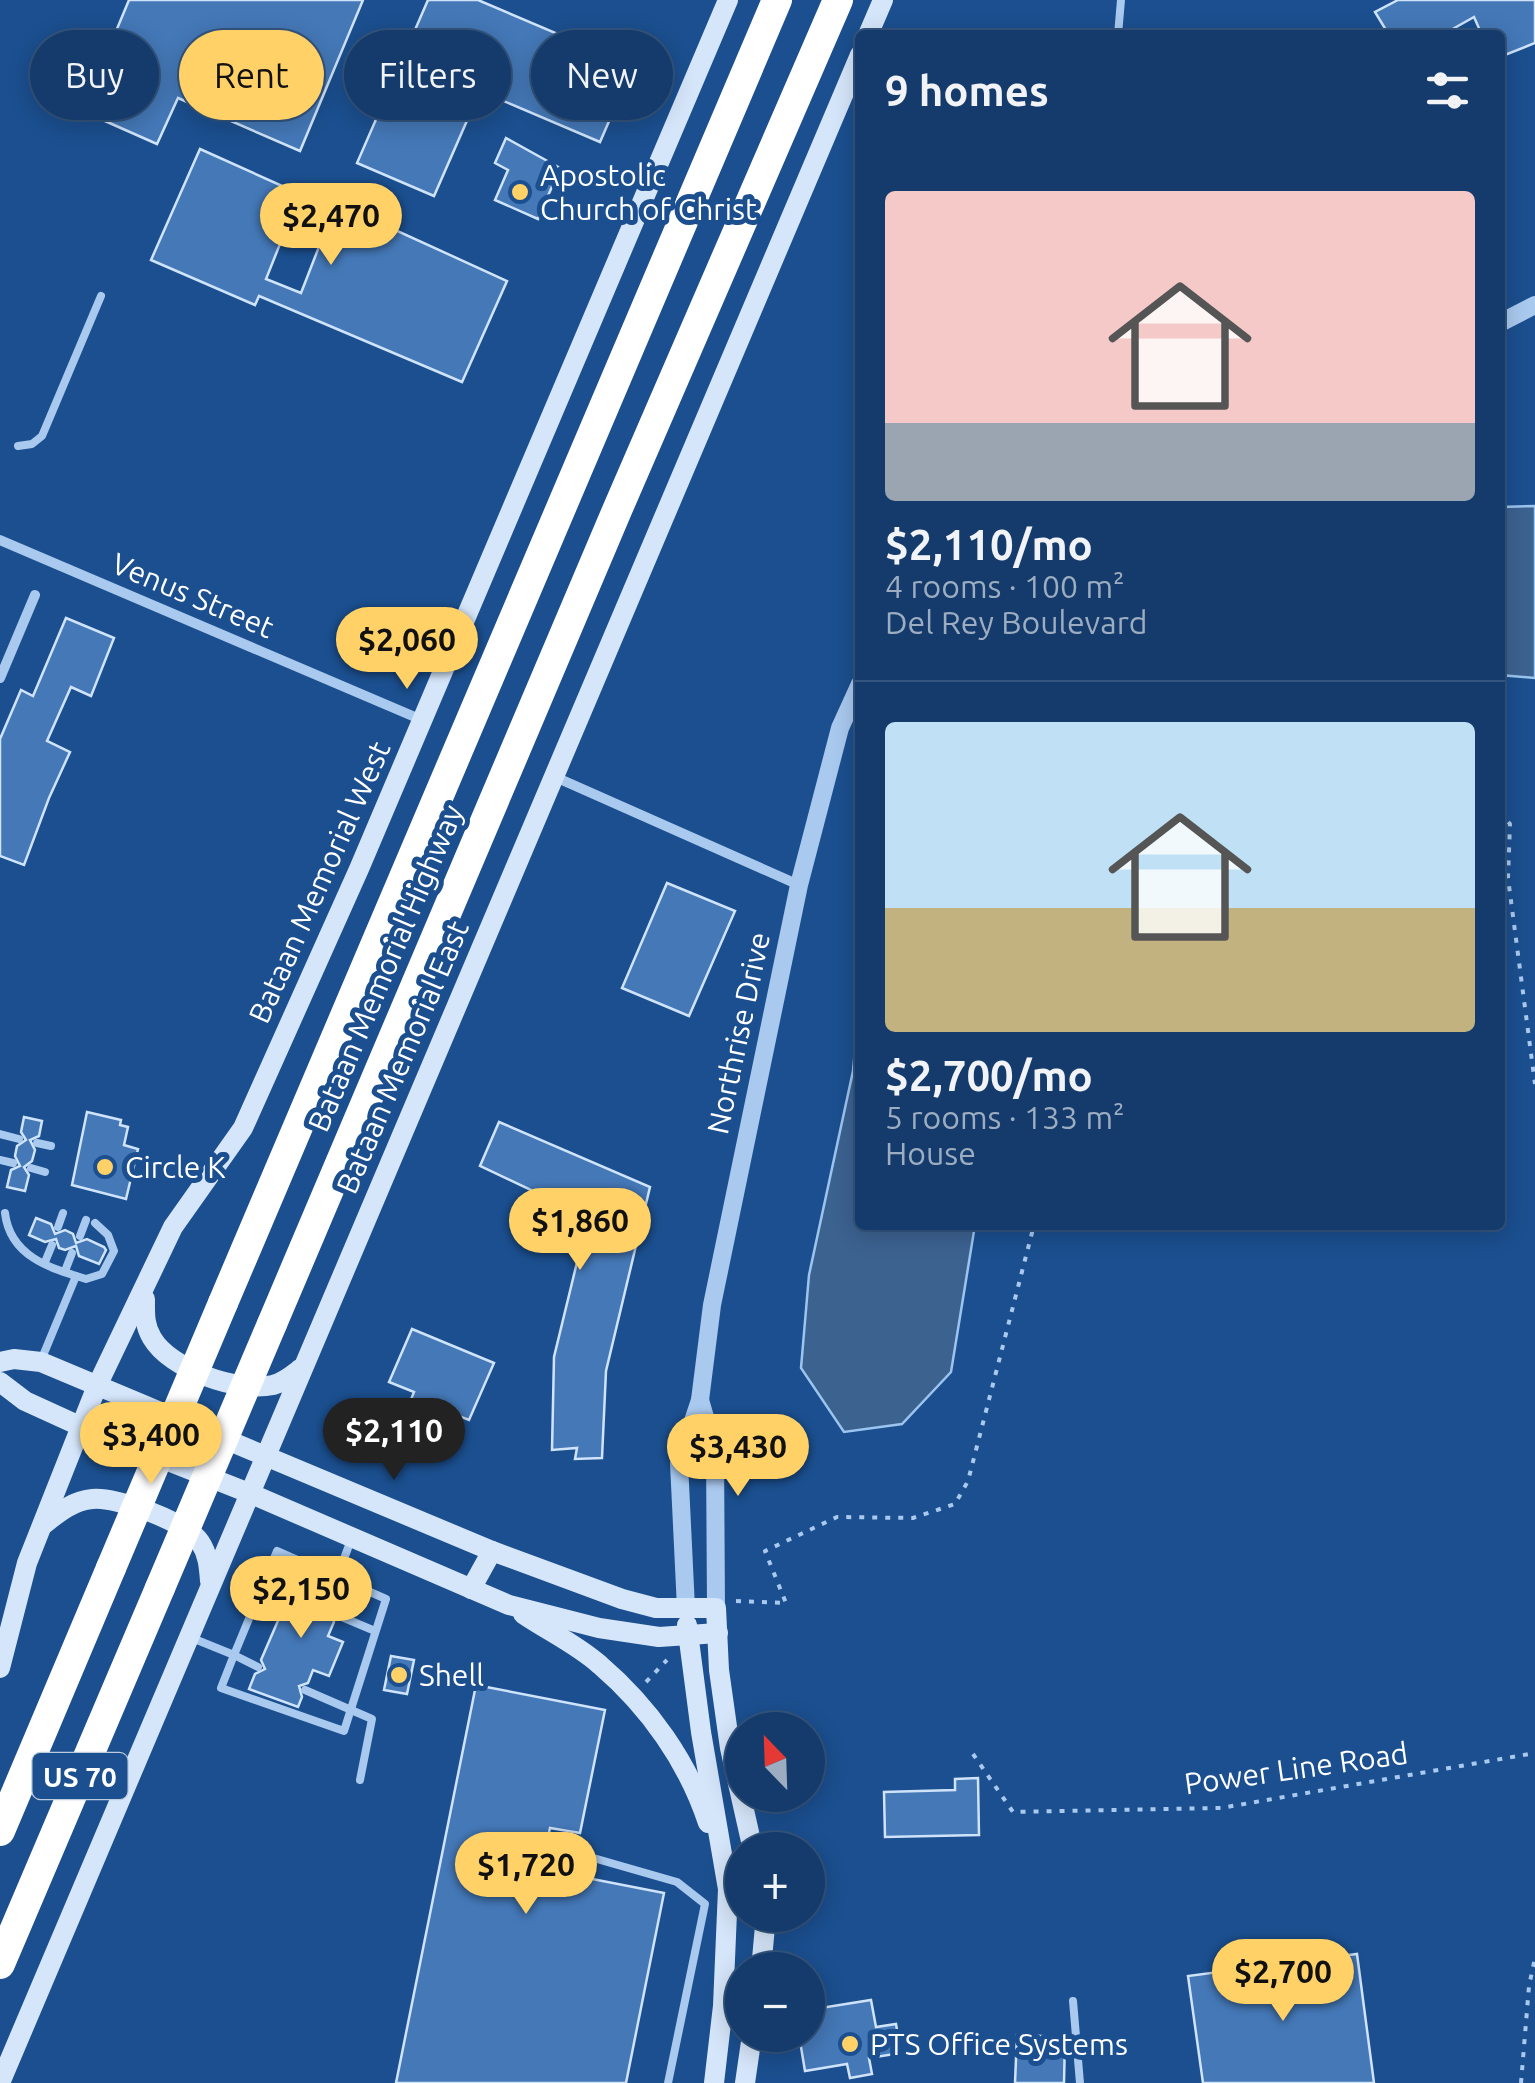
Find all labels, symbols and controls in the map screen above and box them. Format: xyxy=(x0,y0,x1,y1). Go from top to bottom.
chip: Buy xyxy=(30,30,159,120)
chip: Rent xyxy=(179,30,324,120)
chip: Filters xyxy=(344,30,511,120)
chip: New xyxy=(531,30,673,120)
icon: filters xyxy=(1420,63,1475,118)
text: 9 homes xyxy=(885,67,1049,114)
place label: Apostolic Church of Christ xyxy=(540,158,757,226)
marker: Apostolic Church of Christ xyxy=(509,181,531,203)
pin: $2,470 xyxy=(250,183,412,268)
text: $2,470 xyxy=(282,197,380,233)
icon: home xyxy=(1090,256,1270,436)
text: $2,110/mo xyxy=(885,521,1093,568)
street label: Venus Street xyxy=(107,546,279,644)
text: 4 rooms · 100 m² xyxy=(885,568,1125,604)
text: Del Rey Boulevard xyxy=(885,604,1147,640)
pin: $2,060 xyxy=(326,607,488,692)
text: $2,060 xyxy=(358,621,456,657)
street label: Bataan Memorial West xyxy=(242,736,397,1028)
icon: home xyxy=(1090,787,1270,967)
street label: Bataan Memorial Highway xyxy=(301,800,469,1136)
street label: Bataan Memorial East xyxy=(329,915,475,1198)
street label: Northrise Drive xyxy=(700,929,776,1137)
text: $2,700/mo xyxy=(885,1052,1093,1099)
text: 5 rooms · 133 m² xyxy=(885,1099,1125,1135)
text: House xyxy=(885,1135,976,1171)
place label: Circle K xyxy=(125,1150,226,1184)
marker: Circle K xyxy=(94,1156,116,1178)
pin: $1,860 xyxy=(499,1188,661,1273)
text: $1,860 xyxy=(531,1202,629,1238)
pin: $2,110 xyxy=(313,1398,475,1483)
pin: $3,400 xyxy=(70,1402,232,1487)
text: $2,110 xyxy=(345,1412,443,1448)
pin: $3,430 xyxy=(657,1414,819,1499)
text: $3,400 xyxy=(102,1416,200,1452)
text: $3,430 xyxy=(689,1428,787,1464)
pin: $2,150 xyxy=(220,1556,382,1641)
text: $2,150 xyxy=(252,1570,350,1606)
place label: Shell xyxy=(419,1658,484,1692)
marker: Shell xyxy=(388,1664,410,1686)
north arrow xyxy=(725,1712,825,1812)
map controls xyxy=(725,1712,825,2052)
street label: Power Line Road xyxy=(1182,1735,1410,1801)
road number: US 70 xyxy=(32,1753,128,1799)
pin: $1,720 xyxy=(445,1832,607,1917)
button: + xyxy=(725,1832,825,1932)
text: $1,720 xyxy=(477,1846,575,1882)
pin: $2,700 xyxy=(1202,1939,1364,2024)
button: − xyxy=(725,1952,825,2052)
text: $2,700 xyxy=(1234,1953,1332,1989)
place label: PTS Office Systems xyxy=(870,2027,1128,2061)
marker: PTS Office Systems xyxy=(839,2033,861,2055)

